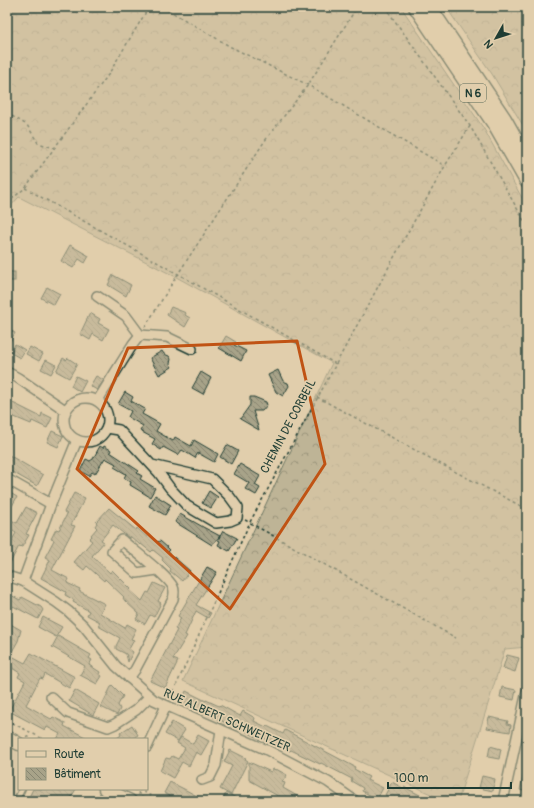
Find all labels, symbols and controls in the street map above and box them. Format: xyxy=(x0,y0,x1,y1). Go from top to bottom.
north arrow xyxy=(476,18,516,58)
text: N xyxy=(481,37,496,51)
road number: N 6 xyxy=(460,84,486,102)
street label: CHEMIN DE CORBEIL xyxy=(257,376,320,476)
street label: RUE ALBERT SCHWEITZER xyxy=(161,686,293,755)
legend xyxy=(18,738,148,790)
text: Route xyxy=(54,747,84,762)
scale bar xyxy=(388,764,511,790)
text: Bâtiment xyxy=(54,767,101,782)
text: 100 m xyxy=(394,771,429,786)

